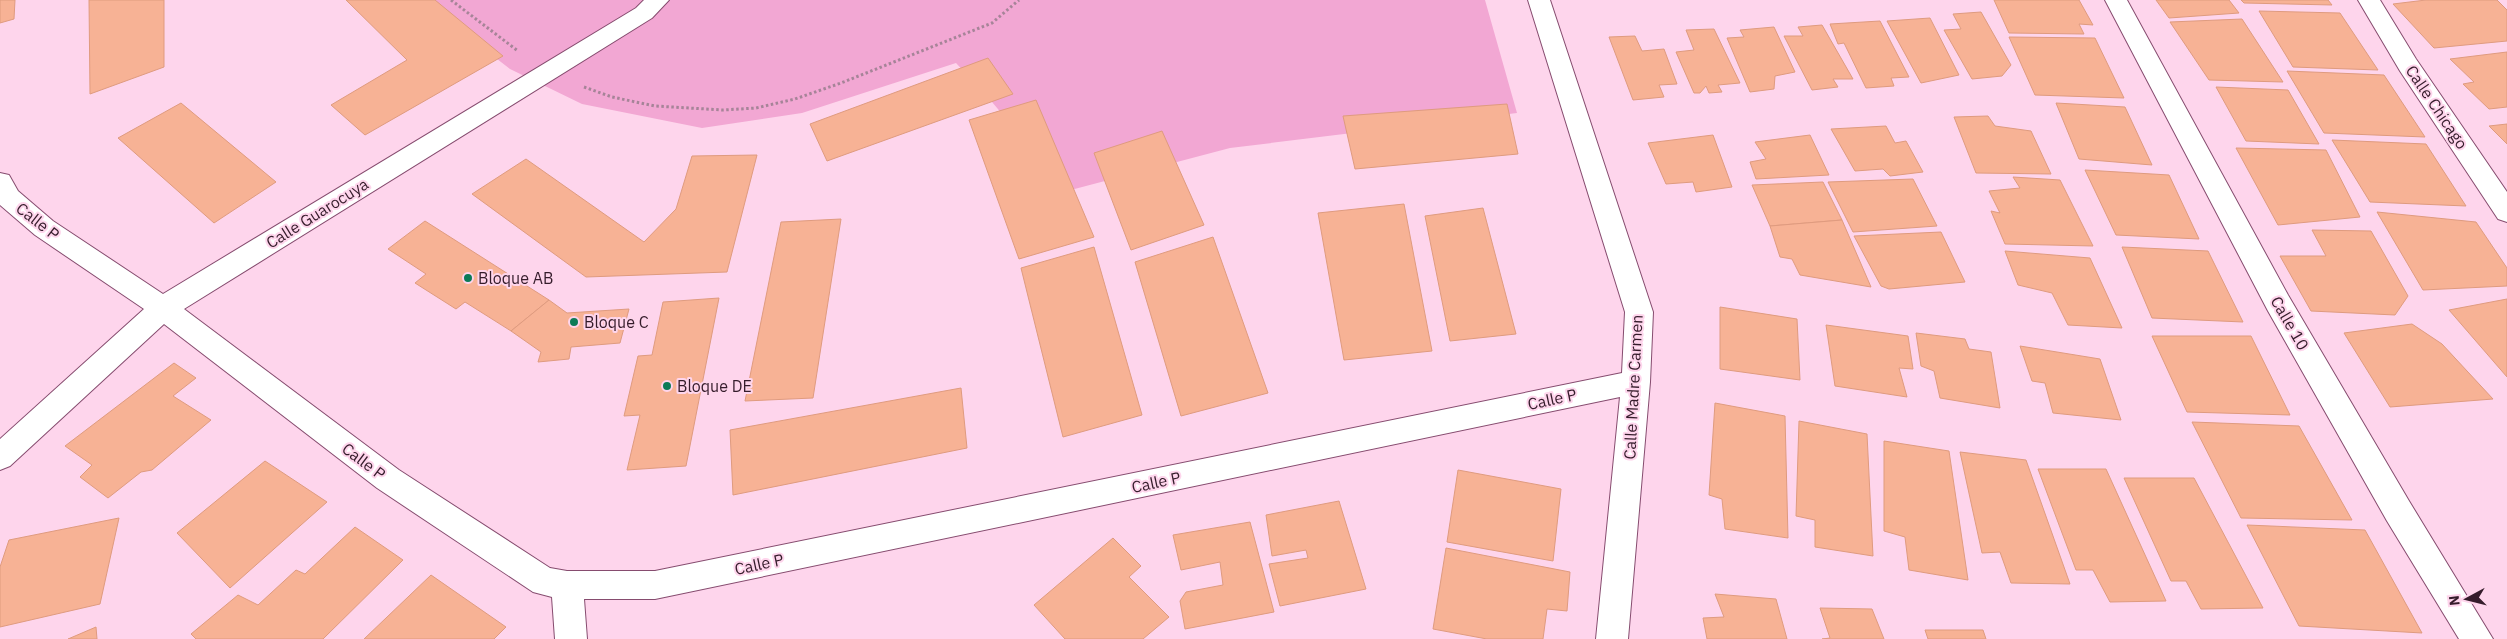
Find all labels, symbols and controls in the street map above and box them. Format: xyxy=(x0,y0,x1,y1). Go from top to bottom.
street label: Calle Chicago xyxy=(2402,61,2472,153)
street label: Calle Guarocuya xyxy=(262,173,372,252)
street label: Calle P xyxy=(12,198,64,244)
place label: Bloque AB xyxy=(478,268,553,288)
marker: Bloque AB xyxy=(462,272,474,284)
street label: Calle 10 xyxy=(2267,293,2313,353)
place label: Bloque C xyxy=(584,312,649,332)
street label: Calle Madre Carmen xyxy=(1619,314,1647,460)
marker: Bloque C xyxy=(568,316,580,328)
place label: Bloque DE xyxy=(677,376,752,396)
marker: Bloque DE xyxy=(661,380,673,392)
street label: Calle P xyxy=(1526,384,1579,414)
street label: Calle P xyxy=(338,438,390,484)
street label: Calle P xyxy=(1130,467,1183,497)
street label: Calle P xyxy=(733,549,786,579)
north arrow xyxy=(2442,574,2492,624)
text: N xyxy=(2445,594,2464,607)

